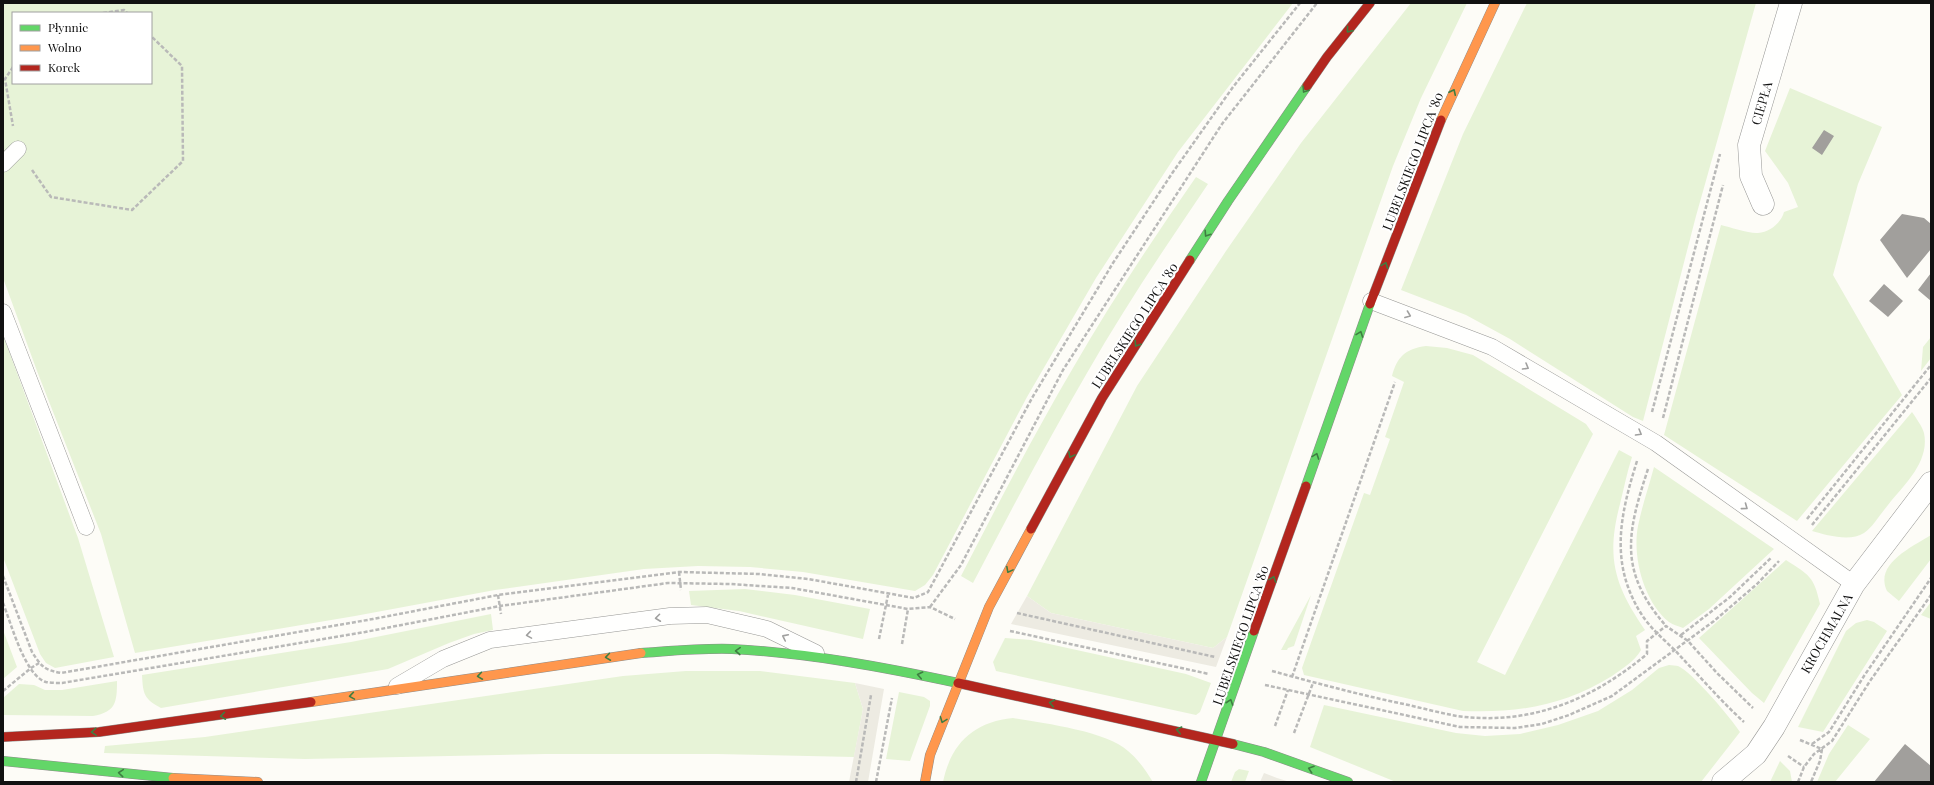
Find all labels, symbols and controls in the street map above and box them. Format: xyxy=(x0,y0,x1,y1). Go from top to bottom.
legend xyxy=(12,12,152,84)
text: Płynnie xyxy=(48,19,88,35)
one-way arrow xyxy=(1346,26,1353,33)
text: Wolno xyxy=(47,39,82,55)
text: Korek xyxy=(48,59,81,75)
street label: CIEPŁA xyxy=(1747,78,1776,127)
one-way arrow xyxy=(1303,85,1310,92)
one-way arrow xyxy=(1448,88,1456,96)
street label: LUBELSKIEGO LIPCA '80 xyxy=(1378,89,1446,233)
one-way arrow xyxy=(1204,230,1212,237)
street label: LUBELSKIEGO LIPCA '80 xyxy=(1087,259,1181,391)
one-way arrow xyxy=(1381,261,1389,268)
one-way arrow xyxy=(1404,310,1411,319)
one-way arrow xyxy=(1355,330,1363,337)
one-way arrow xyxy=(1135,339,1142,346)
one-way arrow xyxy=(1522,363,1529,370)
one-way arrow xyxy=(1634,429,1642,436)
one-way arrow xyxy=(1068,451,1075,459)
one-way arrow xyxy=(1312,453,1320,460)
one-way arrow xyxy=(1741,502,1748,509)
street label: LUBELSKIEGO LIPCA '80 xyxy=(1208,563,1272,707)
one-way arrow xyxy=(1006,566,1014,573)
one-way arrow xyxy=(1268,575,1276,582)
street label: KROCHMALNA xyxy=(1796,589,1856,676)
one-way arrow xyxy=(655,613,661,622)
one-way arrow xyxy=(526,630,532,638)
one-way arrow xyxy=(781,634,789,642)
one-way arrow xyxy=(735,646,741,655)
one-way arrow xyxy=(605,652,611,661)
one-way arrow xyxy=(477,671,483,680)
one-way arrow xyxy=(916,672,923,680)
one-way arrow xyxy=(349,691,355,700)
one-way arrow xyxy=(1225,698,1234,705)
one-way arrow xyxy=(1049,699,1055,708)
one-way arrow xyxy=(220,711,226,720)
one-way arrow xyxy=(940,716,948,723)
one-way arrow xyxy=(1176,727,1182,735)
one-way arrow xyxy=(91,728,97,737)
one-way arrow xyxy=(1308,765,1315,773)
one-way arrow xyxy=(118,769,124,778)

